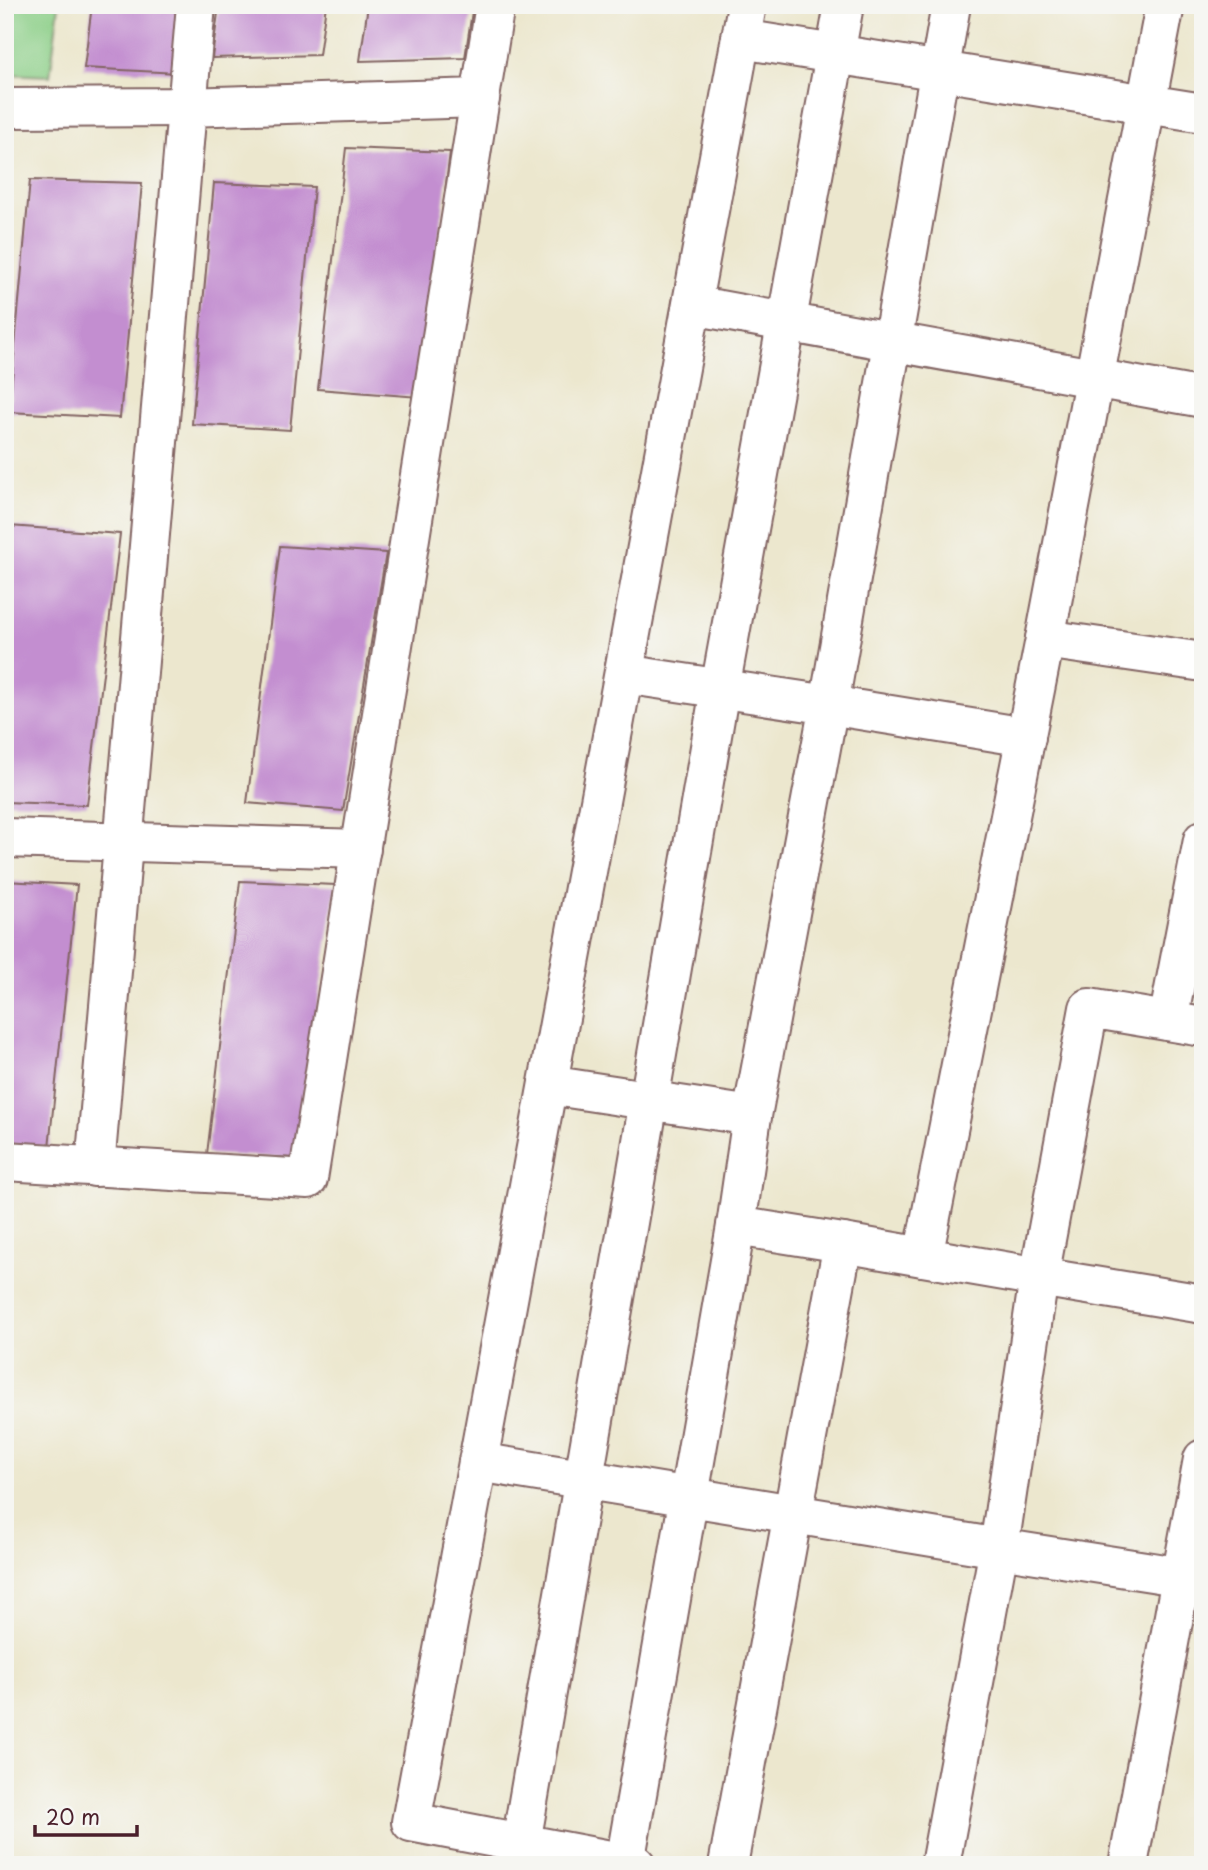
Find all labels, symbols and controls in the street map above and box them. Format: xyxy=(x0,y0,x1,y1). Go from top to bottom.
scale bar xyxy=(35,1793,136,1837)
text: 20 m xyxy=(46,1800,100,1832)

